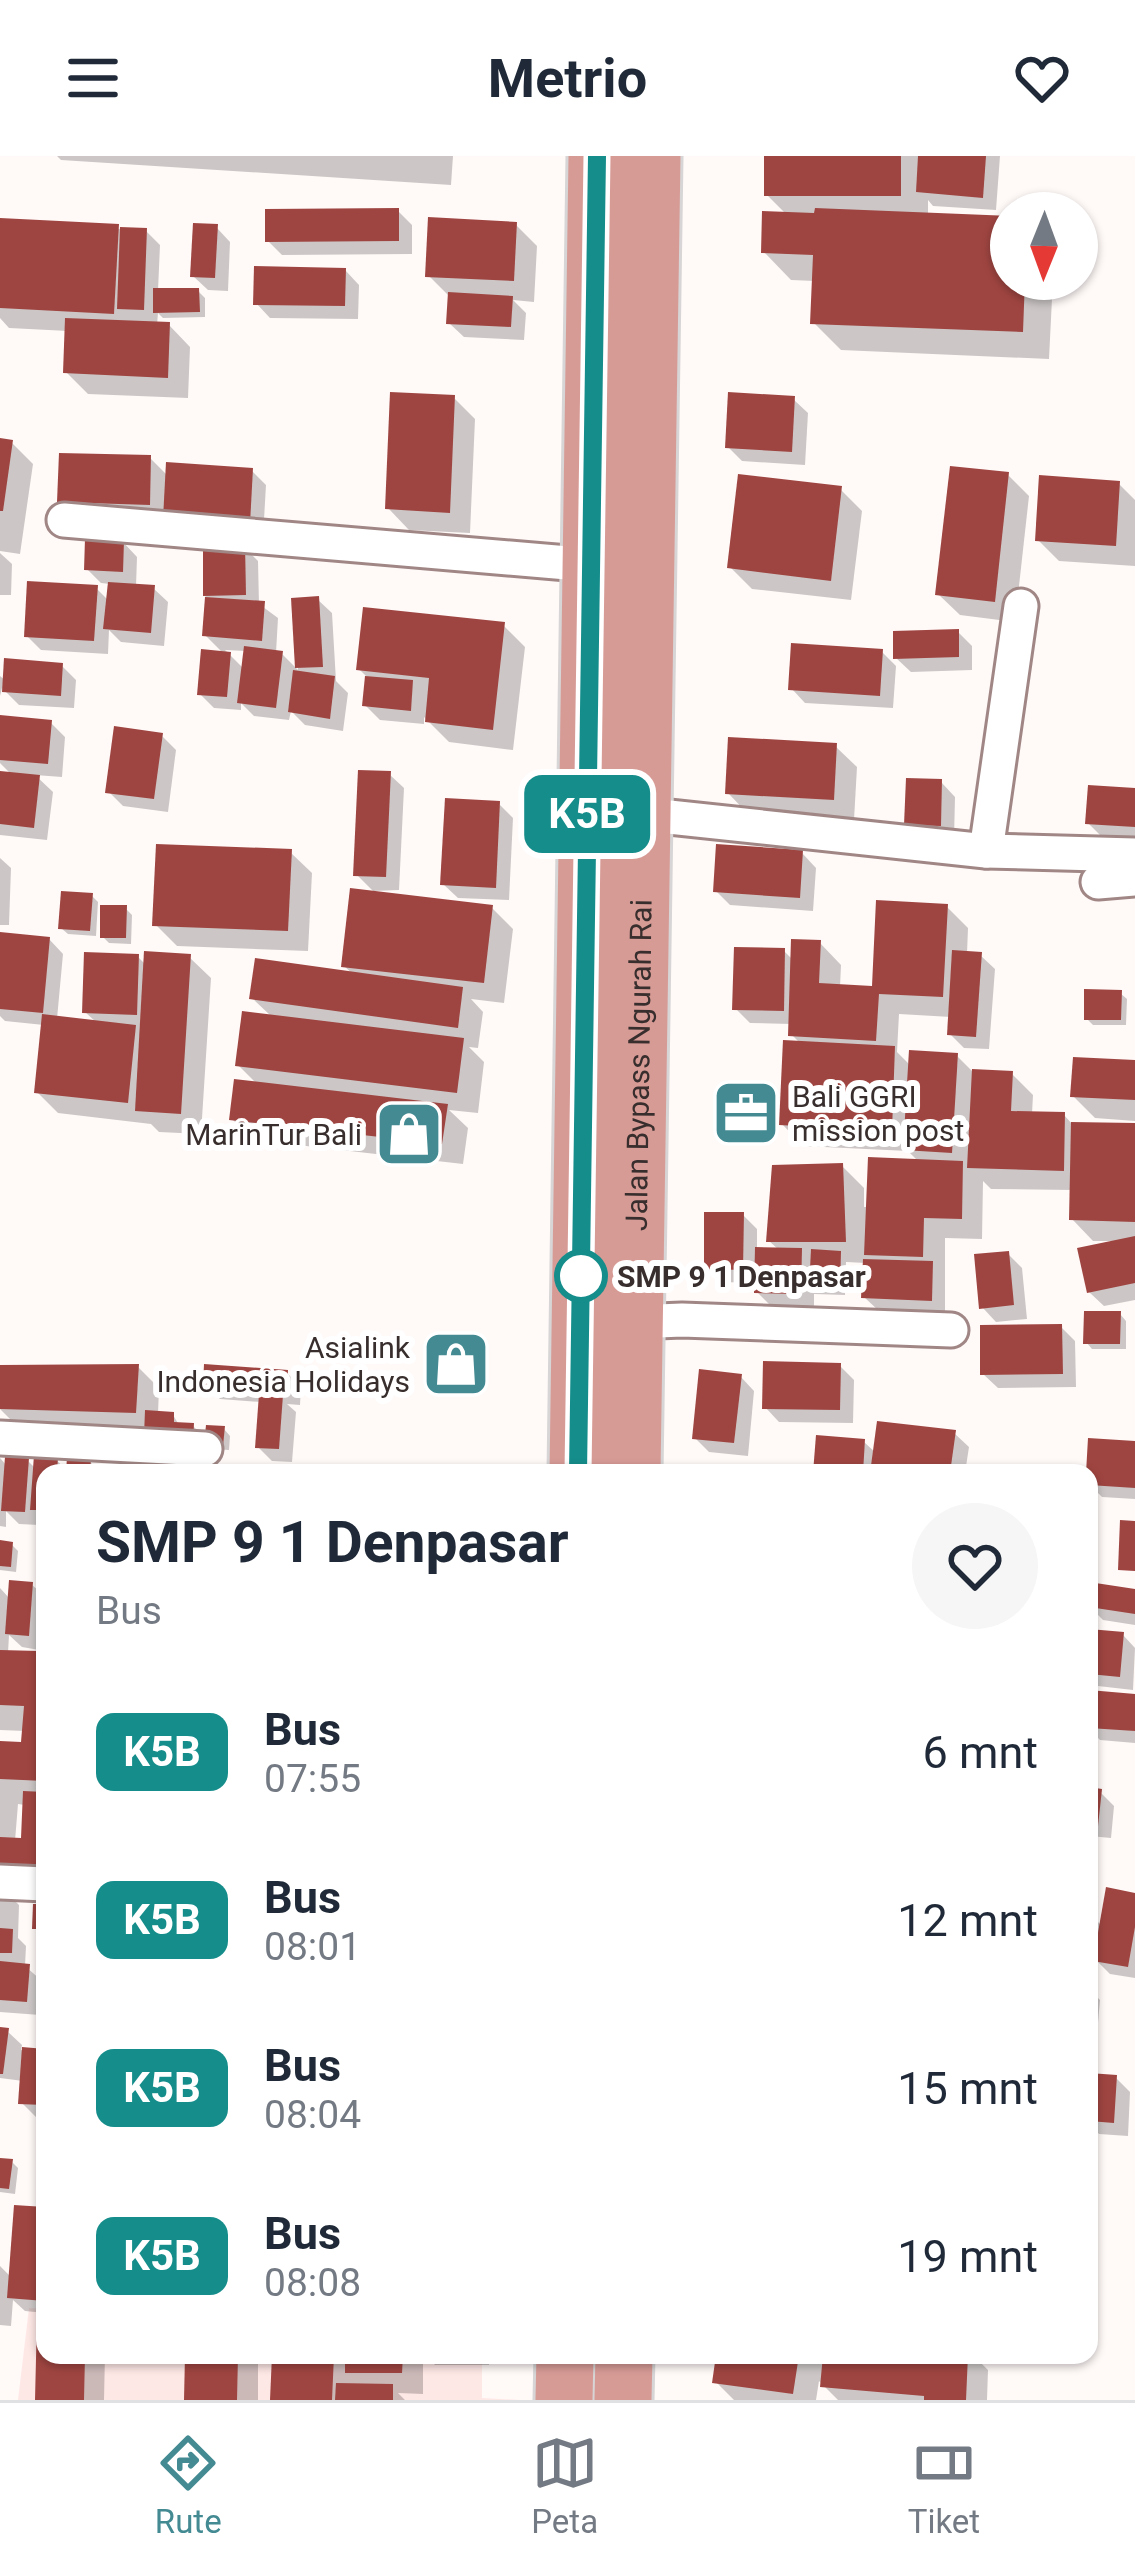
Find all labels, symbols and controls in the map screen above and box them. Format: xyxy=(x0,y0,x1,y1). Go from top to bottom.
icon: menu xyxy=(60,45,126,111)
icon: heart xyxy=(1009,45,1075,111)
text: Metrio xyxy=(488,47,647,110)
north arrow xyxy=(990,192,1098,300)
map controls xyxy=(990,192,1098,300)
line badge: K5B xyxy=(518,775,656,853)
text: K5B xyxy=(548,789,626,838)
street label: Jalan Bypass Ngurah Rai xyxy=(618,899,658,1231)
office icon: Bali GGRI mission post xyxy=(711,1078,781,1148)
place label: Bali GGRI mission post xyxy=(792,1079,964,1148)
shop icon: MarinTur Bali xyxy=(374,1099,444,1169)
place label: MarinTur Bali xyxy=(185,1117,362,1152)
marker: SMP 9 1 Denpasar xyxy=(556,1251,606,1301)
place label: SMP 9 1 Denpasar xyxy=(617,1259,866,1294)
shop icon: Asialink Indonesia Holidays xyxy=(421,1329,491,1399)
place label: Asialink Indonesia Holidays xyxy=(156,1330,411,1399)
button: heart xyxy=(912,1503,1038,1629)
text: SMP 9 1 Denpasar xyxy=(96,1509,569,1576)
text: Bus xyxy=(96,1588,162,1634)
text: Bus xyxy=(264,1703,341,1756)
text: 6 mnt xyxy=(923,1726,1038,1779)
text: K5B xyxy=(123,1727,201,1776)
text: 07:55 xyxy=(264,1756,361,1802)
text: Bus xyxy=(264,1871,341,1924)
text: 12 mnt xyxy=(897,1894,1038,1947)
text: K5B xyxy=(123,1895,201,1944)
text: 08:01 xyxy=(264,1924,361,1970)
text: Bus xyxy=(264,2039,341,2092)
text: 15 mnt xyxy=(897,2062,1038,2115)
text: K5B xyxy=(123,2063,201,2112)
text: 08:04 xyxy=(264,2092,361,2138)
text: Bus xyxy=(264,2207,341,2260)
text: 19 mnt xyxy=(897,2230,1038,2283)
text: K5B xyxy=(123,2231,201,2280)
text: 08:08 xyxy=(264,2260,361,2306)
tab: Rute xyxy=(155,2430,222,2541)
tab: Peta xyxy=(531,2430,598,2541)
tab: Tiket xyxy=(908,2430,980,2541)

